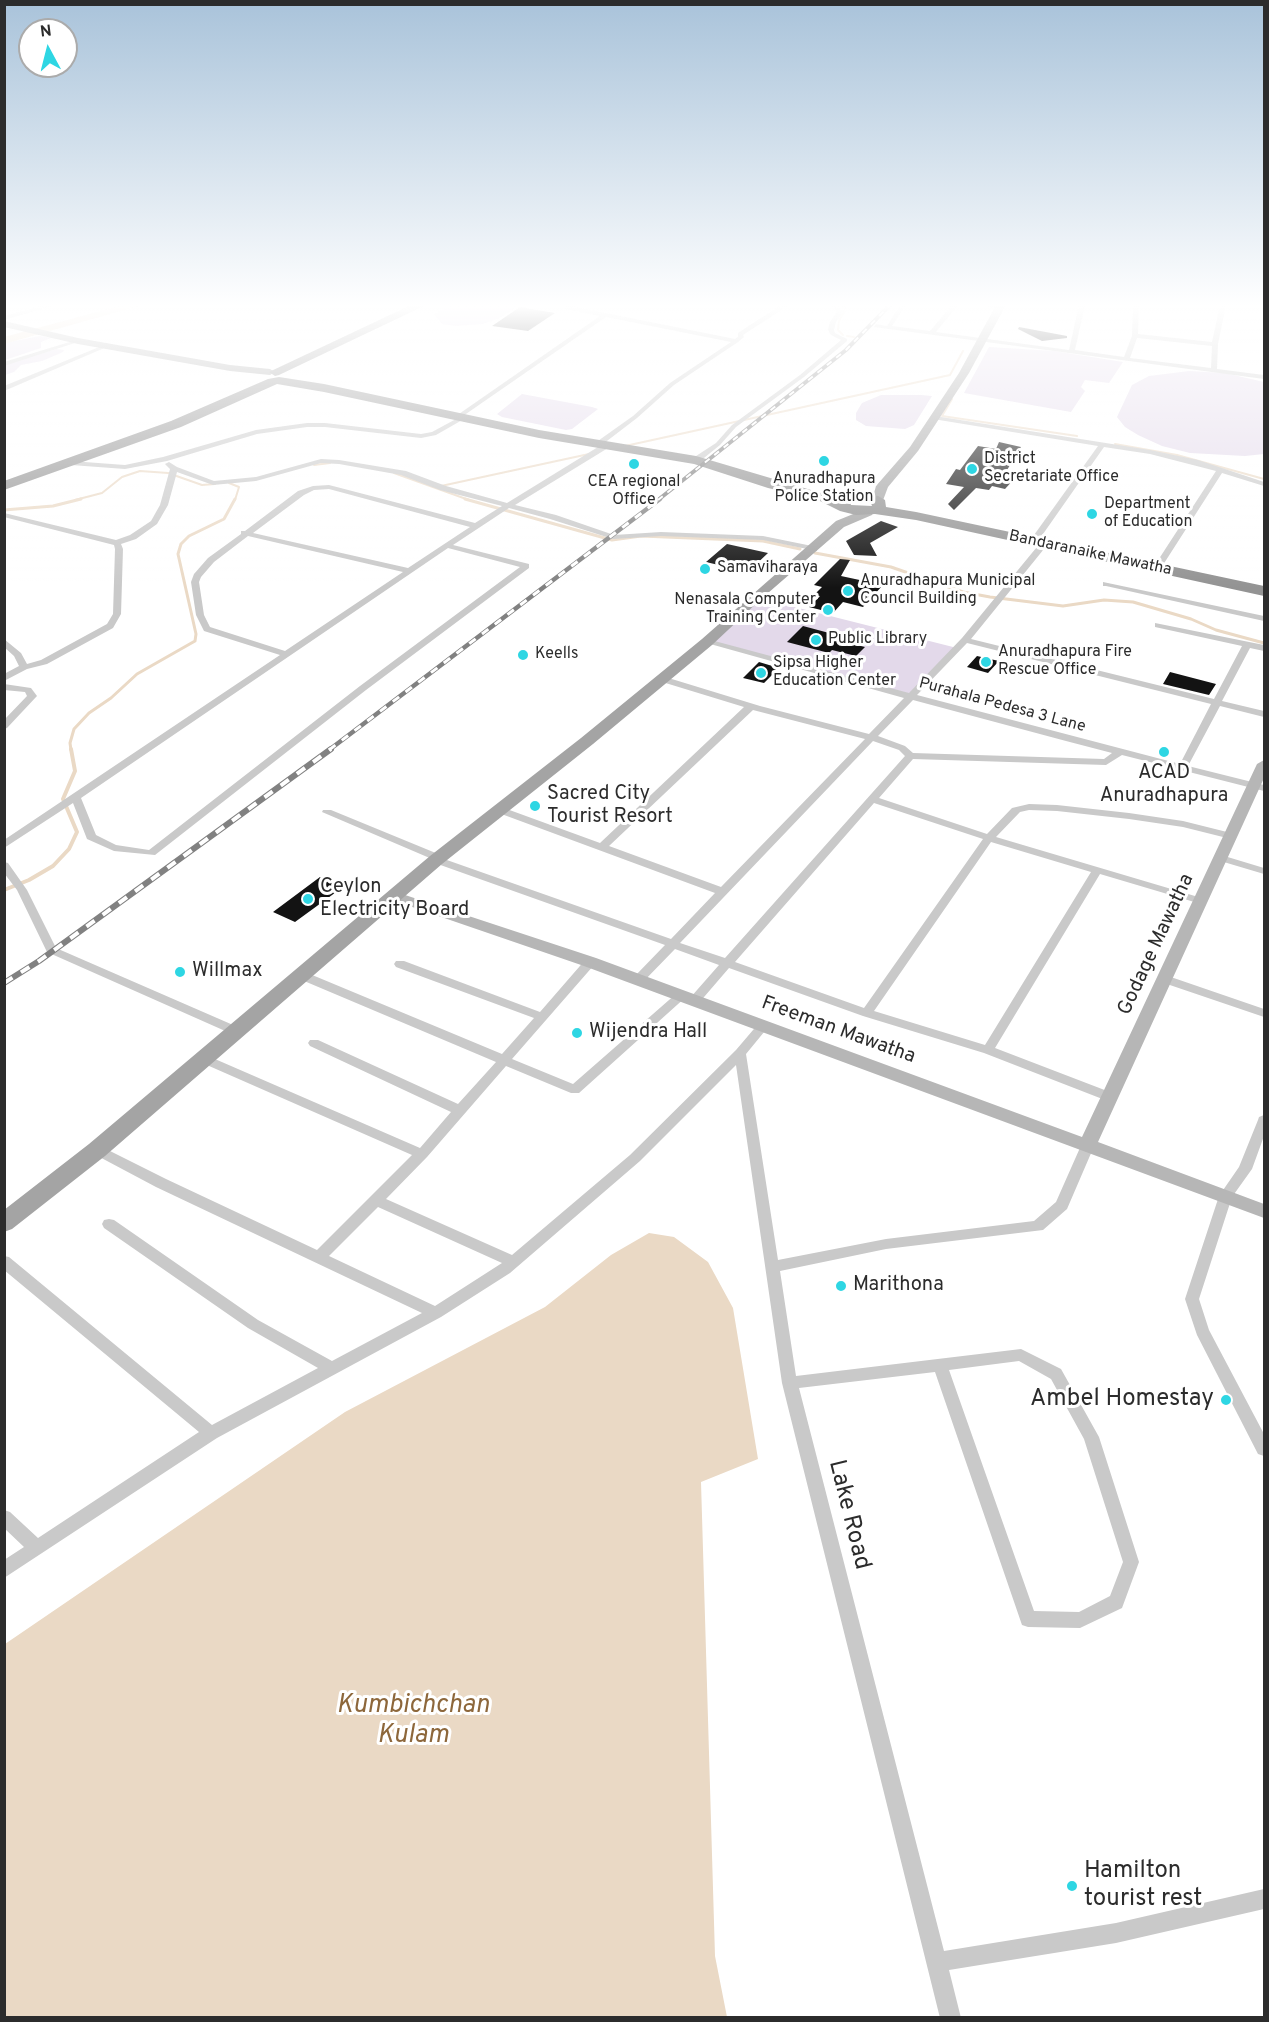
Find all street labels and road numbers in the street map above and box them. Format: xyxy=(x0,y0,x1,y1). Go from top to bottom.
street label: Bandaranaike Mawatha xyxy=(1007,527,1173,581)
street label: Purahala Pedesa 3 Lane xyxy=(916,674,1088,738)
street label: Godage Mawatha xyxy=(1114,871,1200,1019)
street label: Freeman Mawatha xyxy=(758,992,918,1070)
street label: Lake Road xyxy=(820,1457,876,1573)

